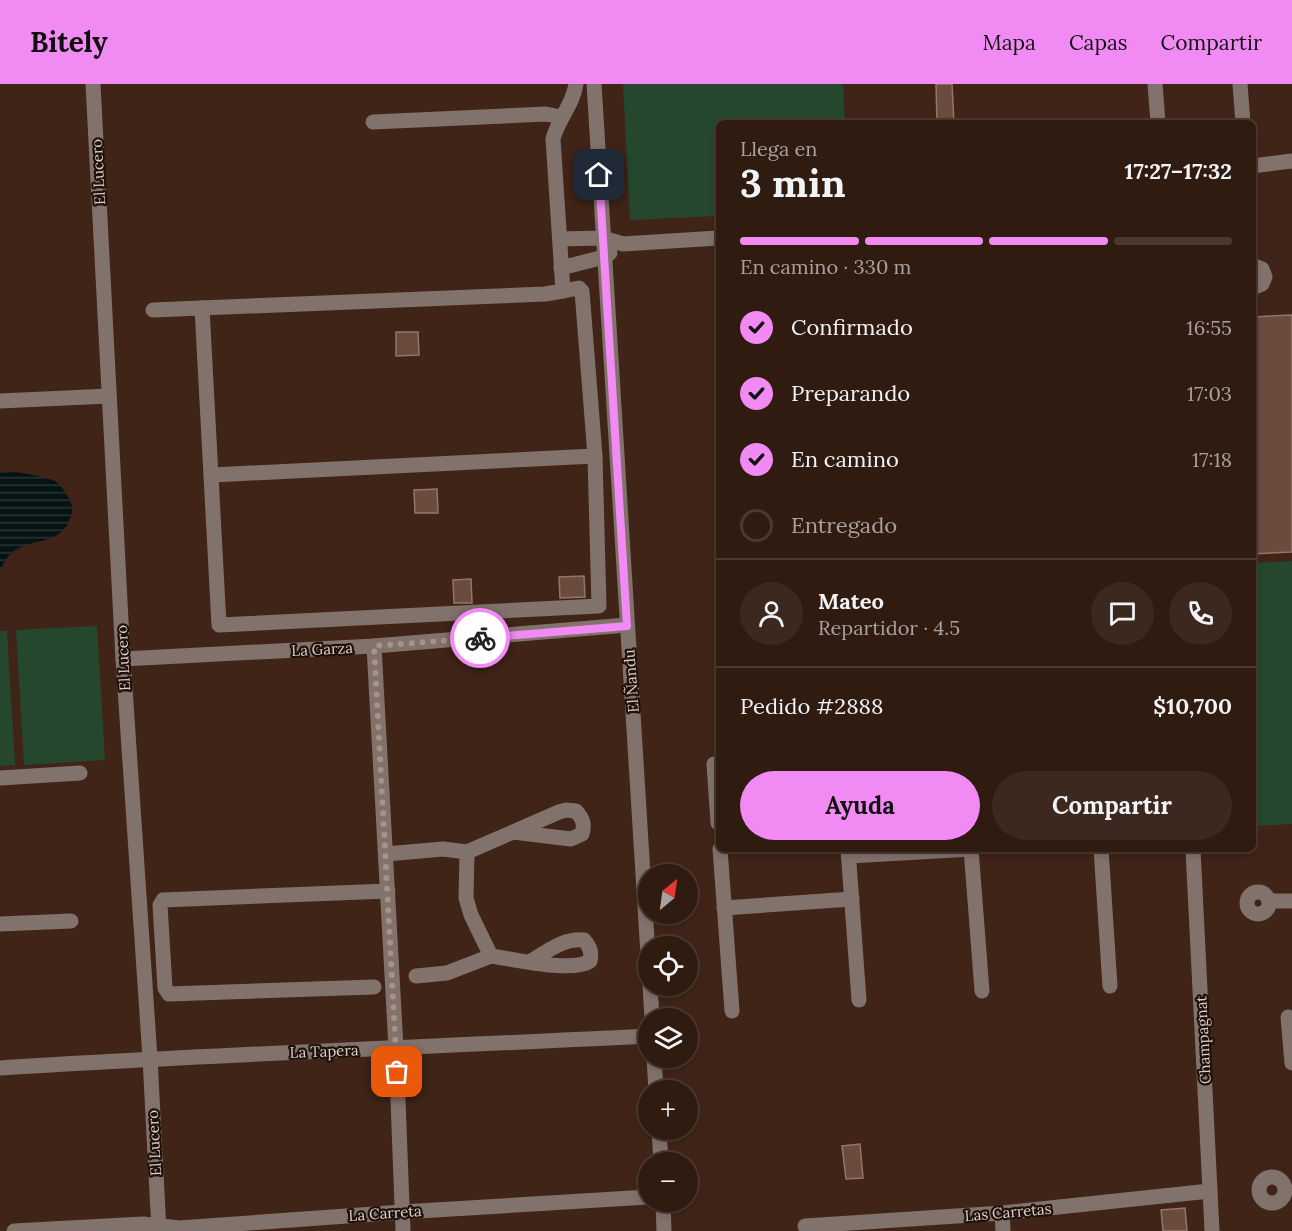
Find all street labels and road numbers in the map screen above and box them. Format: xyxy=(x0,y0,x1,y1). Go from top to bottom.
street label: El Lucero xyxy=(87,138,109,206)
street label: El Lucero xyxy=(112,624,134,692)
street label: La Garza xyxy=(291,638,354,660)
street label: El Ñandu xyxy=(619,649,643,713)
street label: Champagnat xyxy=(1191,995,1215,1085)
street label: La Tapera xyxy=(289,1040,359,1062)
street label: El Lucero xyxy=(143,1109,165,1177)
street label: Las Carretas xyxy=(964,1199,1052,1225)
street label: La Carreta xyxy=(348,1201,423,1225)

